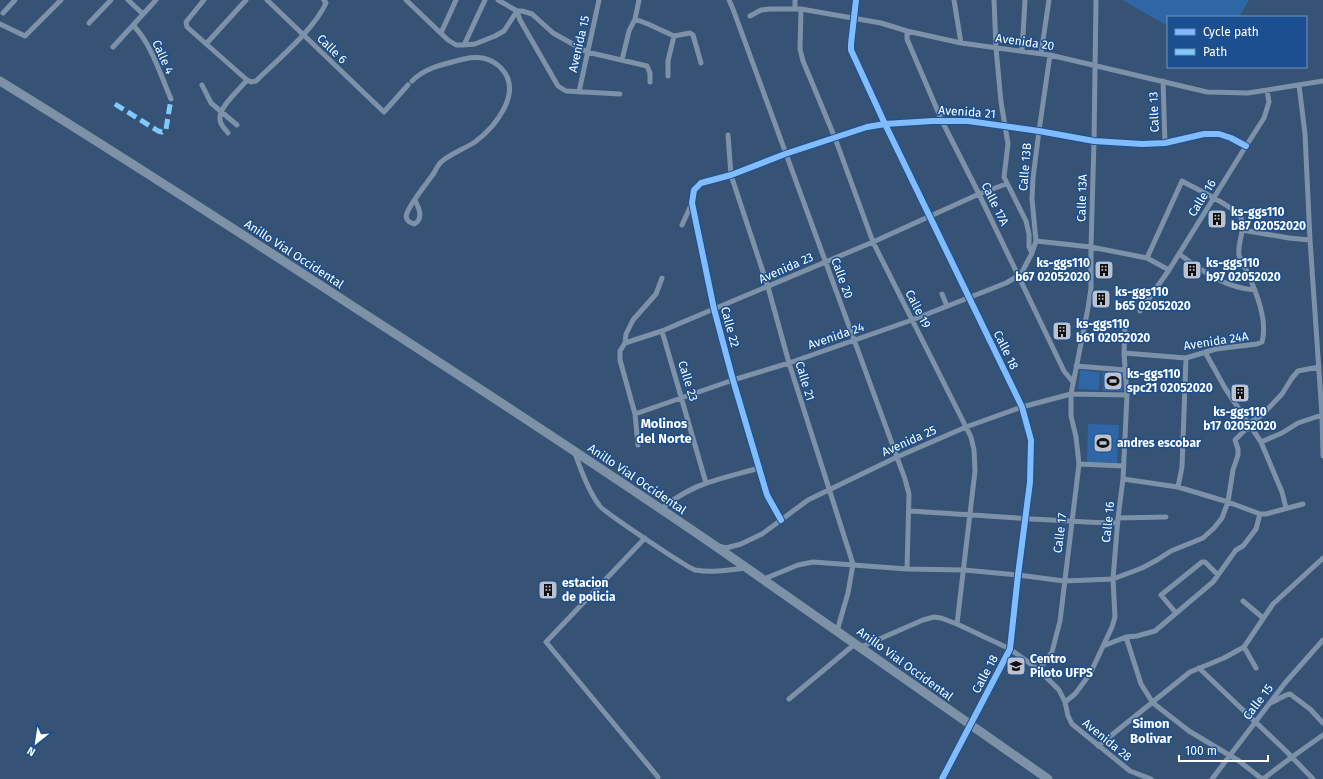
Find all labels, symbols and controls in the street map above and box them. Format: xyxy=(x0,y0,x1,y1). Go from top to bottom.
street label: Avenida 15 xyxy=(566,14,592,74)
legend xyxy=(1167,16,1307,68)
text: Cycle path xyxy=(1203,25,1259,39)
street label: Calle 6 xyxy=(314,31,350,67)
street label: Avenida 20 xyxy=(995,31,1056,53)
street label: Calle 4 xyxy=(149,38,177,77)
text: Path xyxy=(1203,45,1227,59)
street label: Calle 13 xyxy=(1146,91,1162,133)
street label: Avenida 21 xyxy=(938,103,996,121)
street label: Calle 13B xyxy=(1016,142,1034,192)
street label: Calle 13A xyxy=(1074,174,1090,222)
street label: Calle 16 xyxy=(1185,177,1219,219)
street label: Calle 17A xyxy=(978,180,1012,228)
place label: ks-ggs110 b87 02052020 xyxy=(1231,205,1306,233)
building icon: ks-ggs110 b87 02052020 xyxy=(1206,208,1228,230)
street label: Anillo Vial Occidental xyxy=(242,217,347,292)
street label: Avenida 23 xyxy=(756,250,816,286)
street label: Calle 20 xyxy=(828,256,856,301)
place label: ks-ggs110 b67 02052020 xyxy=(1015,256,1090,284)
place label: ks-ggs110 b97 02052020 xyxy=(1206,256,1281,284)
building icon: ks-ggs110 b67 02052020 xyxy=(1093,259,1115,281)
building icon: ks-ggs110 b97 02052020 xyxy=(1181,259,1203,281)
place label: ks-ggs110 b65 02052020 xyxy=(1115,285,1191,313)
street label: Calle 19 xyxy=(902,287,934,331)
building icon: ks-ggs110 b65 02052020 xyxy=(1090,288,1112,310)
street label: Calle 22 xyxy=(718,305,742,349)
place label: ks-ggs110 b61 02052020 xyxy=(1076,317,1150,345)
street label: Avenida 24 xyxy=(806,320,867,352)
building icon: ks-ggs110 b61 02052020 xyxy=(1051,320,1073,342)
street label: Calle 18 xyxy=(991,328,1022,372)
street label: Avenida 24A xyxy=(1183,329,1250,353)
street label: Calle 23 xyxy=(675,359,701,403)
street label: Calle 21 xyxy=(792,360,818,402)
place label: ks-ggs110 spc21 02052020 xyxy=(1127,367,1213,395)
sports icon: ks-ggs110 spc21 02052020 xyxy=(1102,370,1124,392)
building icon: ks-ggs110 b17 02052020 xyxy=(1229,382,1251,404)
place label: ks-ggs110 b17 02052020 xyxy=(1203,405,1277,433)
district label: Molinos del Norte xyxy=(636,416,692,446)
street label: Avenida 25 xyxy=(879,423,939,459)
sports icon: andres escobar xyxy=(1092,432,1114,454)
place label: andres escobar xyxy=(1117,436,1201,450)
street label: Anillo Vial Occidental xyxy=(585,441,689,517)
street label: Calle 16 xyxy=(1099,501,1117,543)
street label: Calle 17 xyxy=(1051,512,1069,554)
place label: estacion de policia xyxy=(562,576,616,604)
building icon: estacion de policia xyxy=(537,579,559,601)
street label: Anillo Vial Occidental xyxy=(854,624,956,704)
street label: Calle 18 xyxy=(969,652,1001,696)
place label: Centro Piloto UFPS xyxy=(1030,652,1093,680)
school or university icon: Centro Piloto UFPS xyxy=(1005,655,1027,677)
street label: Calle 15 xyxy=(1240,681,1276,723)
street label: Avenida 28 xyxy=(1080,716,1135,764)
district label: Simon Bolivar xyxy=(1130,716,1173,746)
north arrow xyxy=(16,723,56,763)
scale bar xyxy=(1179,737,1268,763)
text: N xyxy=(25,744,38,759)
text: 100 m xyxy=(1185,744,1217,758)

